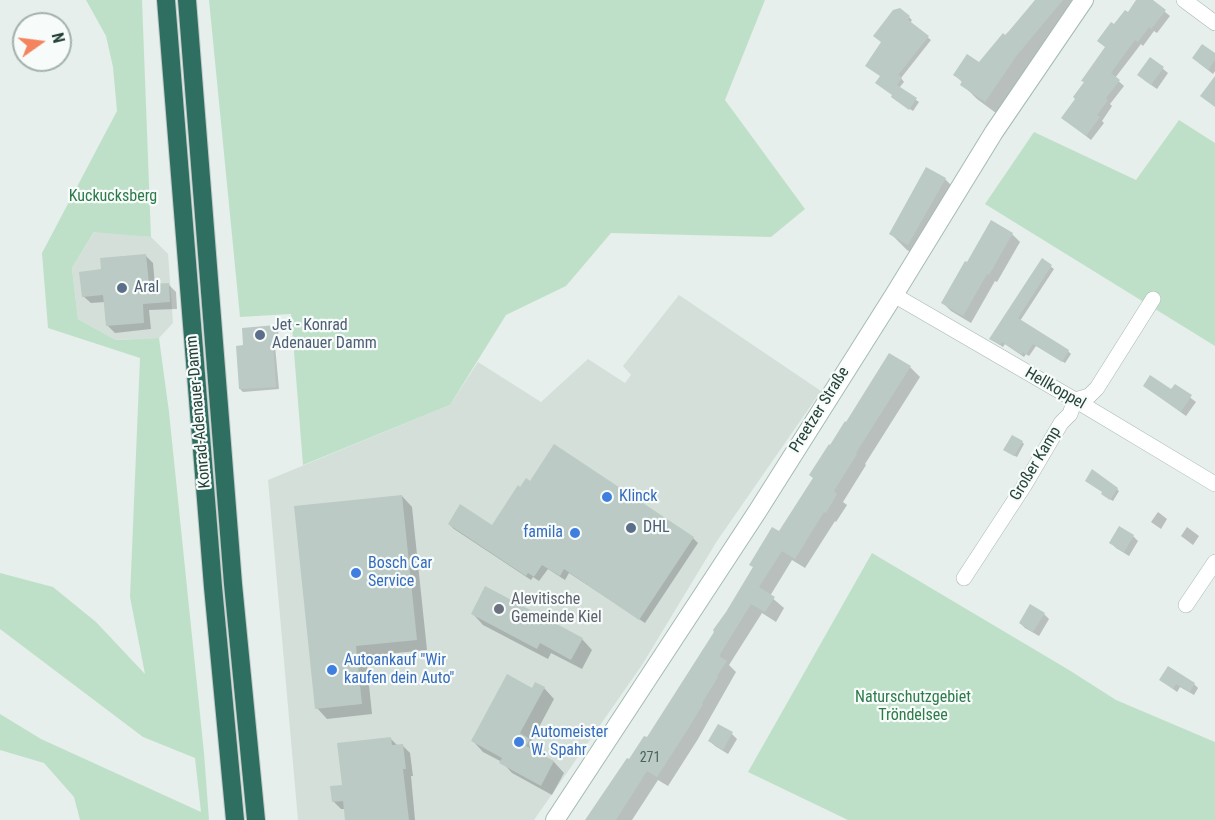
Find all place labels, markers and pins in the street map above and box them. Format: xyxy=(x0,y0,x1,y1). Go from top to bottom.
place label: Aral xyxy=(134,278,159,298)
marker: Aral xyxy=(115,281,129,295)
place label: Jet - Konrad Adenauer Damm xyxy=(272,316,377,354)
marker: Jet - Konrad Adenauer Damm xyxy=(253,328,267,342)
place label: Klinck xyxy=(619,487,657,507)
marker: Klinck xyxy=(600,490,614,504)
place label: DHL xyxy=(643,518,670,538)
marker: DHL xyxy=(624,521,638,535)
place label: famila xyxy=(523,523,563,543)
marker: famila xyxy=(568,526,582,540)
place label: Bosch Car Service xyxy=(368,554,432,592)
marker: Bosch Car Service xyxy=(349,566,363,580)
place label: Alevitische Gemeinde Kiel xyxy=(511,590,602,628)
marker: Alevitische Gemeinde Kiel xyxy=(492,602,506,616)
place label: Autoankauf "Wir kaufen dein Auto" xyxy=(344,651,454,689)
marker: Autoankauf "Wir kaufen dein Auto" xyxy=(325,663,339,677)
place label: Automeister W. Spahr xyxy=(531,723,608,761)
marker: Automeister W. Spahr xyxy=(512,735,526,749)

